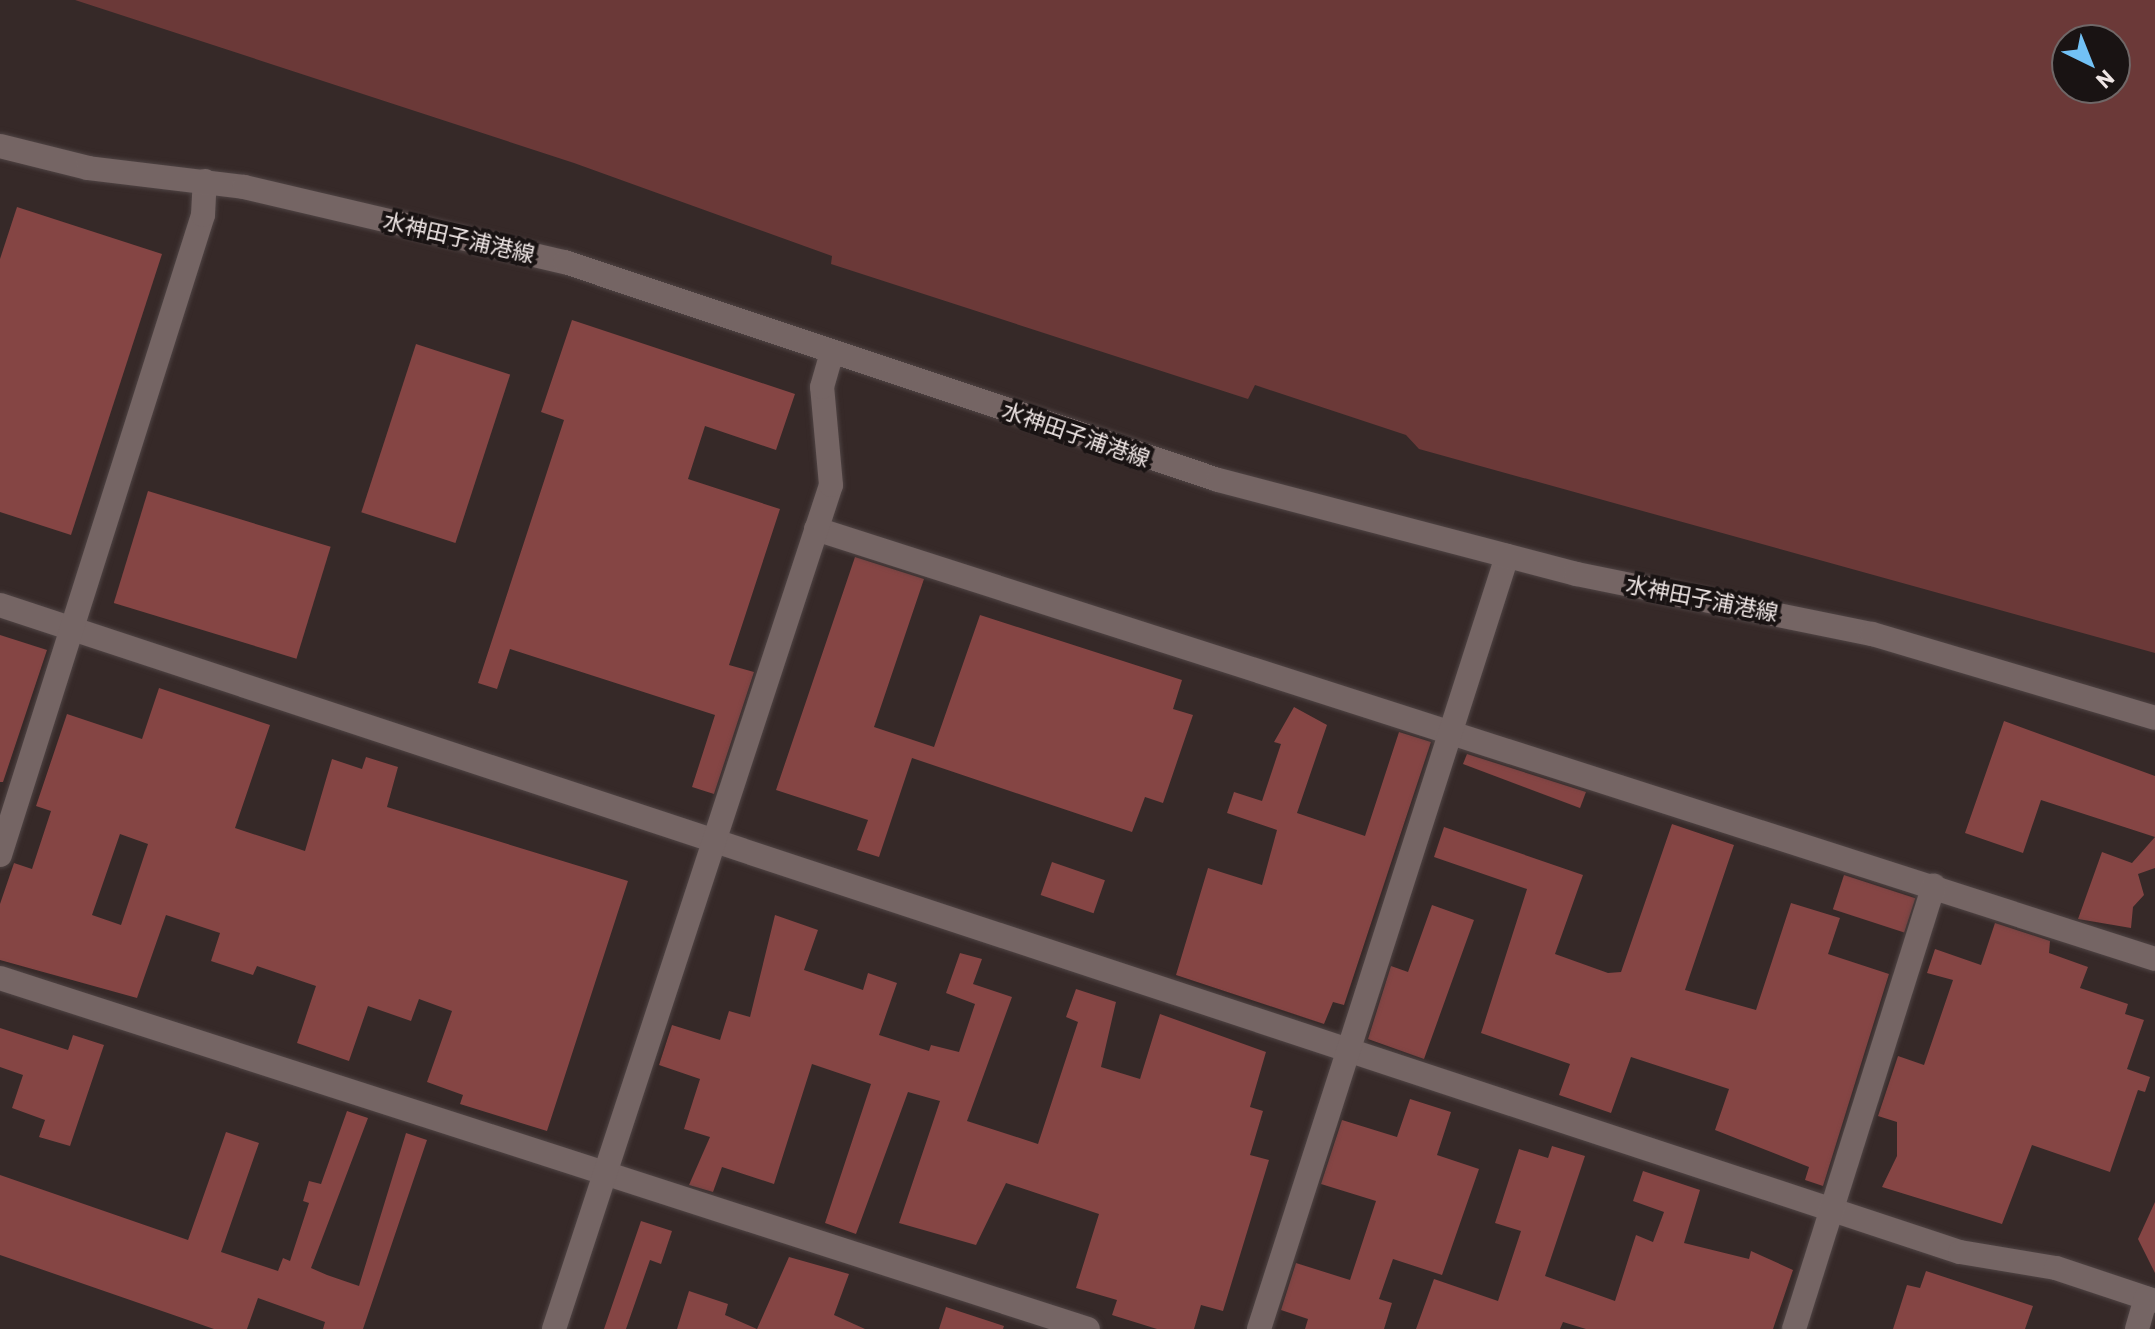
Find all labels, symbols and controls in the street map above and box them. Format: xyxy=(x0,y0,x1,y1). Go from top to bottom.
north arrow xyxy=(2051,24,2131,104)
text: N xyxy=(2092,66,2120,95)
street label: 水神田子浦港線 xyxy=(381,207,537,267)
street label: 水神田子浦港線 xyxy=(999,396,1153,472)
street label: 水神田子浦港線 xyxy=(1624,570,1780,626)

